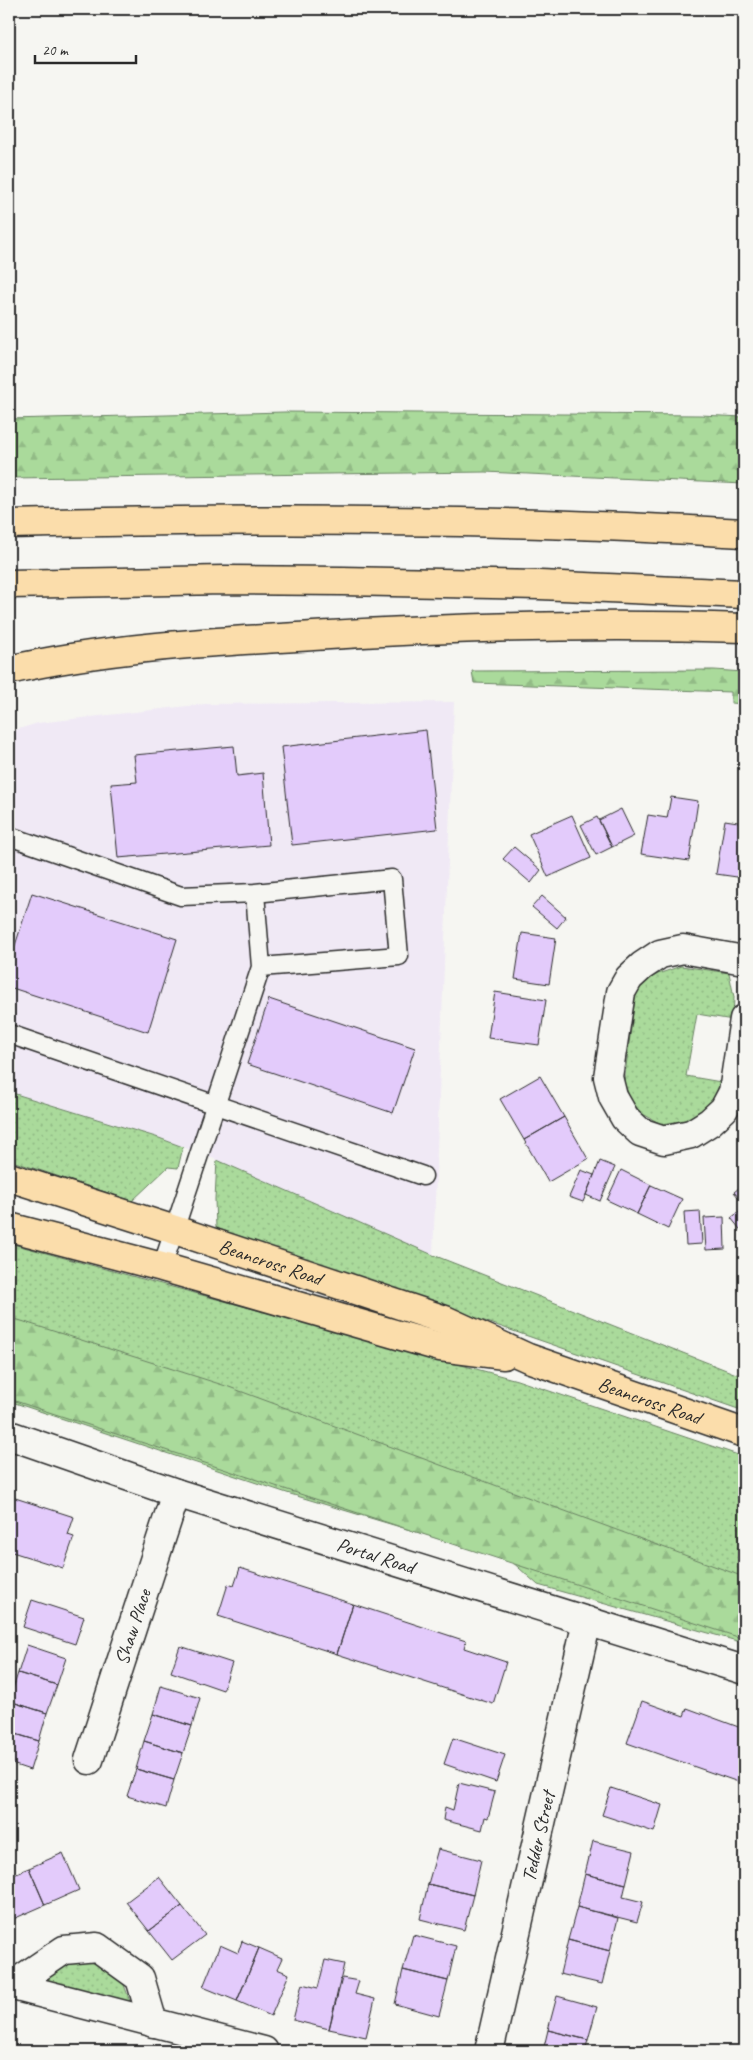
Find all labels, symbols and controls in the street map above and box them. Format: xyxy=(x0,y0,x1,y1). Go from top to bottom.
scale bar xyxy=(35,32,136,64)
text: 20 m xyxy=(42,41,69,60)
street label: Beancross Road xyxy=(216,1234,328,1292)
street label: Beancross Road xyxy=(595,1371,707,1431)
street label: Portal Road xyxy=(334,1532,421,1580)
street label: Shaw Place xyxy=(109,1585,157,1668)
street label: Tedder Street xyxy=(516,1786,562,1884)

